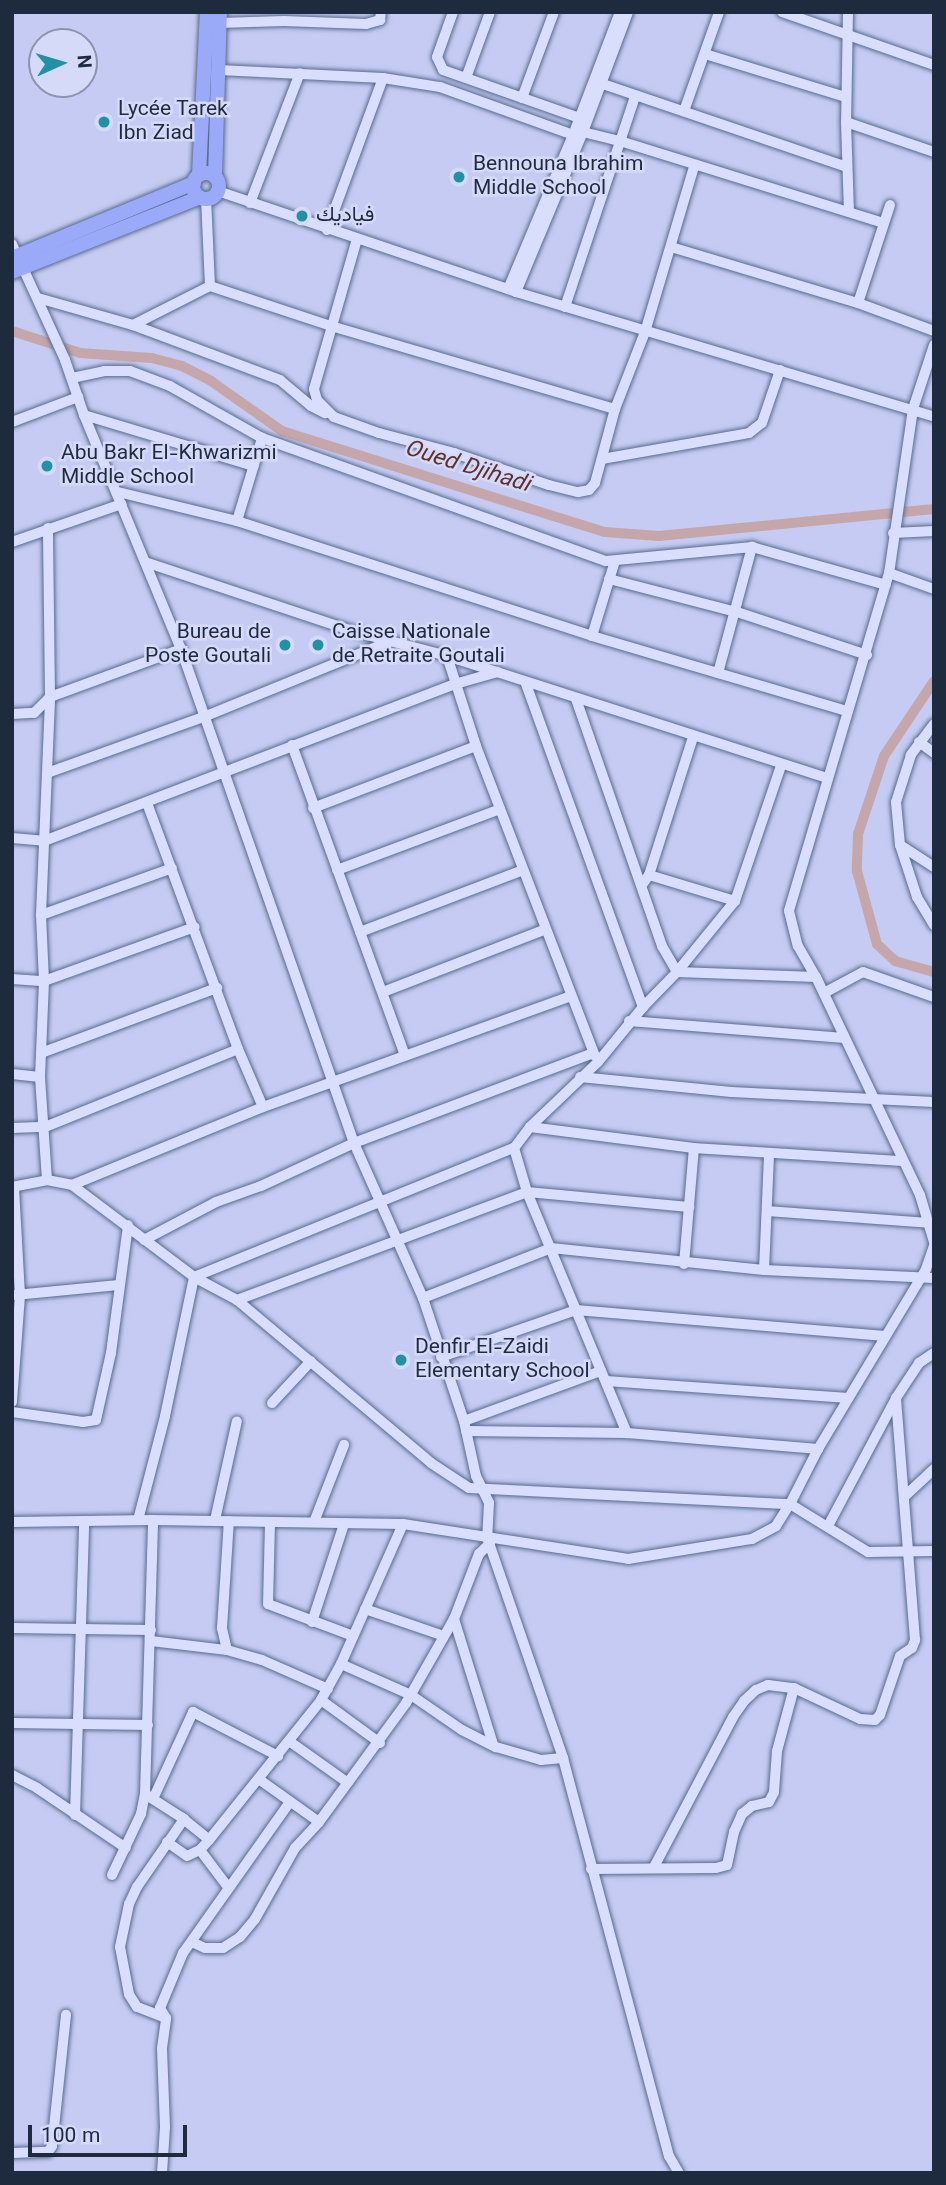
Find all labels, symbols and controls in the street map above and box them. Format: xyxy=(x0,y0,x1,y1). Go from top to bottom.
north arrow xyxy=(28,28,98,98)
text: N xyxy=(68,54,97,69)
place label: Lycée Tarek Ibn Ziad xyxy=(118,97,228,147)
marker: Lycée Tarek Ibn Ziad xyxy=(96,114,112,130)
place label: Bennouna Ibrahim Middle School xyxy=(473,152,643,202)
marker: Bennouna Ibrahim Middle School xyxy=(451,169,467,185)
place label: فياديك xyxy=(316,203,374,229)
marker: فياديك xyxy=(294,208,310,224)
water label: Oued Djihadi xyxy=(401,435,533,499)
place label: Abu Bakr El-Khwarizmi Middle School xyxy=(61,441,277,491)
marker: Abu Bakr El-Khwarizmi Middle School xyxy=(39,458,55,474)
place label: Bureau de Poste Goutali xyxy=(145,620,271,670)
place label: Caisse Nationale de Retraite Goutali xyxy=(332,620,505,670)
marker: Bureau de Poste Goutali xyxy=(277,637,293,653)
marker: Caisse Nationale de Retraite Goutali xyxy=(310,637,326,653)
place label: Denfir El-Zaidi Elementary School xyxy=(415,1335,590,1385)
marker: Denfir El-Zaidi Elementary School xyxy=(393,1352,409,1368)
scale bar xyxy=(32,2112,191,2156)
text: 100 m xyxy=(41,2120,100,2153)

